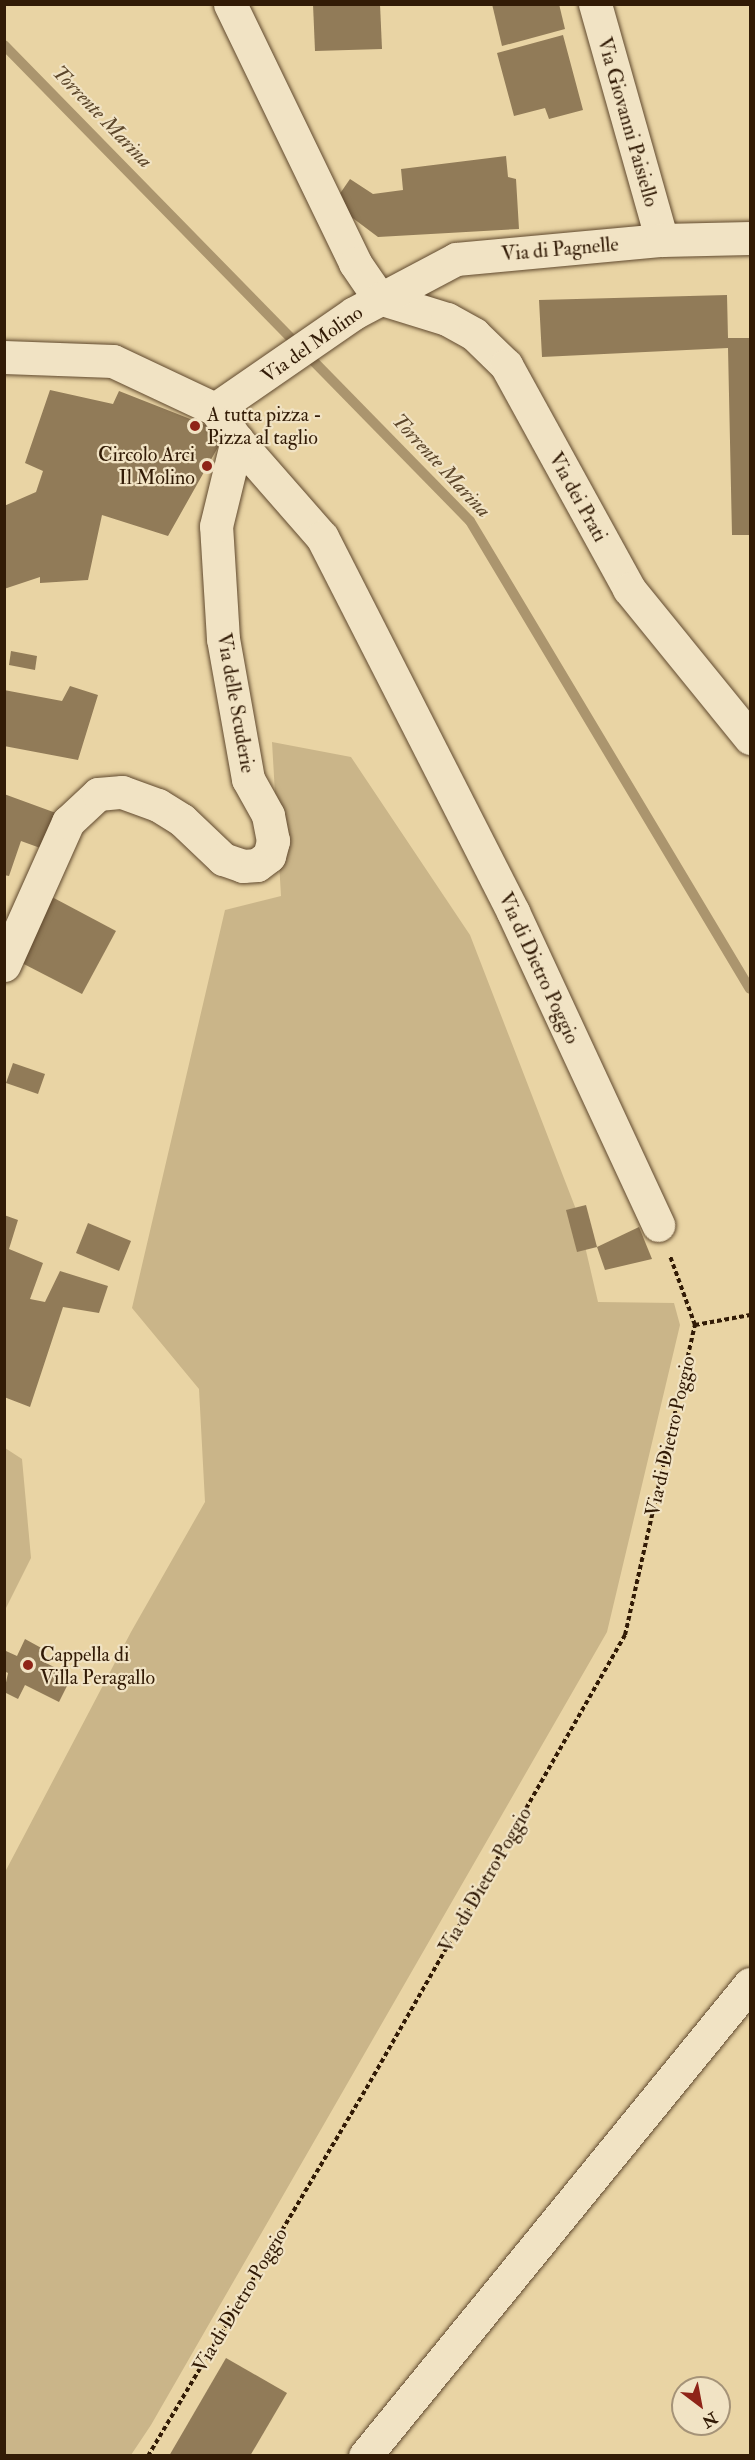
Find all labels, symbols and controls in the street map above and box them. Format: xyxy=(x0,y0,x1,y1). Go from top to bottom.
street label: Via Giovanni Paisiello xyxy=(592,34,664,210)
water label: Torrente Marina xyxy=(47,60,157,174)
street label: Via di Pagnelle xyxy=(500,232,620,266)
street label: Via del Molino xyxy=(257,300,367,388)
place label: A tutta pizza - Pizza al taglio xyxy=(207,402,322,449)
water label: Torrente Marina xyxy=(386,409,496,523)
marker: A tutta pizza - Pizza al taglio xyxy=(188,419,202,433)
place label: Circolo Arci Il Molino xyxy=(98,442,195,489)
street label: Via dei Prati xyxy=(544,448,612,546)
marker: Circolo Arci Il Molino xyxy=(200,459,214,473)
street label: Via delle Scuderie xyxy=(212,631,260,775)
street label: Via di Dietro Poggio xyxy=(493,889,585,1047)
street label: Via di Dietro Poggio xyxy=(640,1353,700,1519)
place label: Cappella di Villa Peragallo xyxy=(40,1642,155,1689)
marker: Cappella di Villa Peragallo xyxy=(21,1658,35,1672)
street label: Via di Dietro Poggio xyxy=(434,1803,536,1957)
street label: Via di Dietro Poggio xyxy=(187,2223,293,2377)
north arrow xyxy=(671,2376,731,2436)
text: N xyxy=(698,2407,721,2432)

